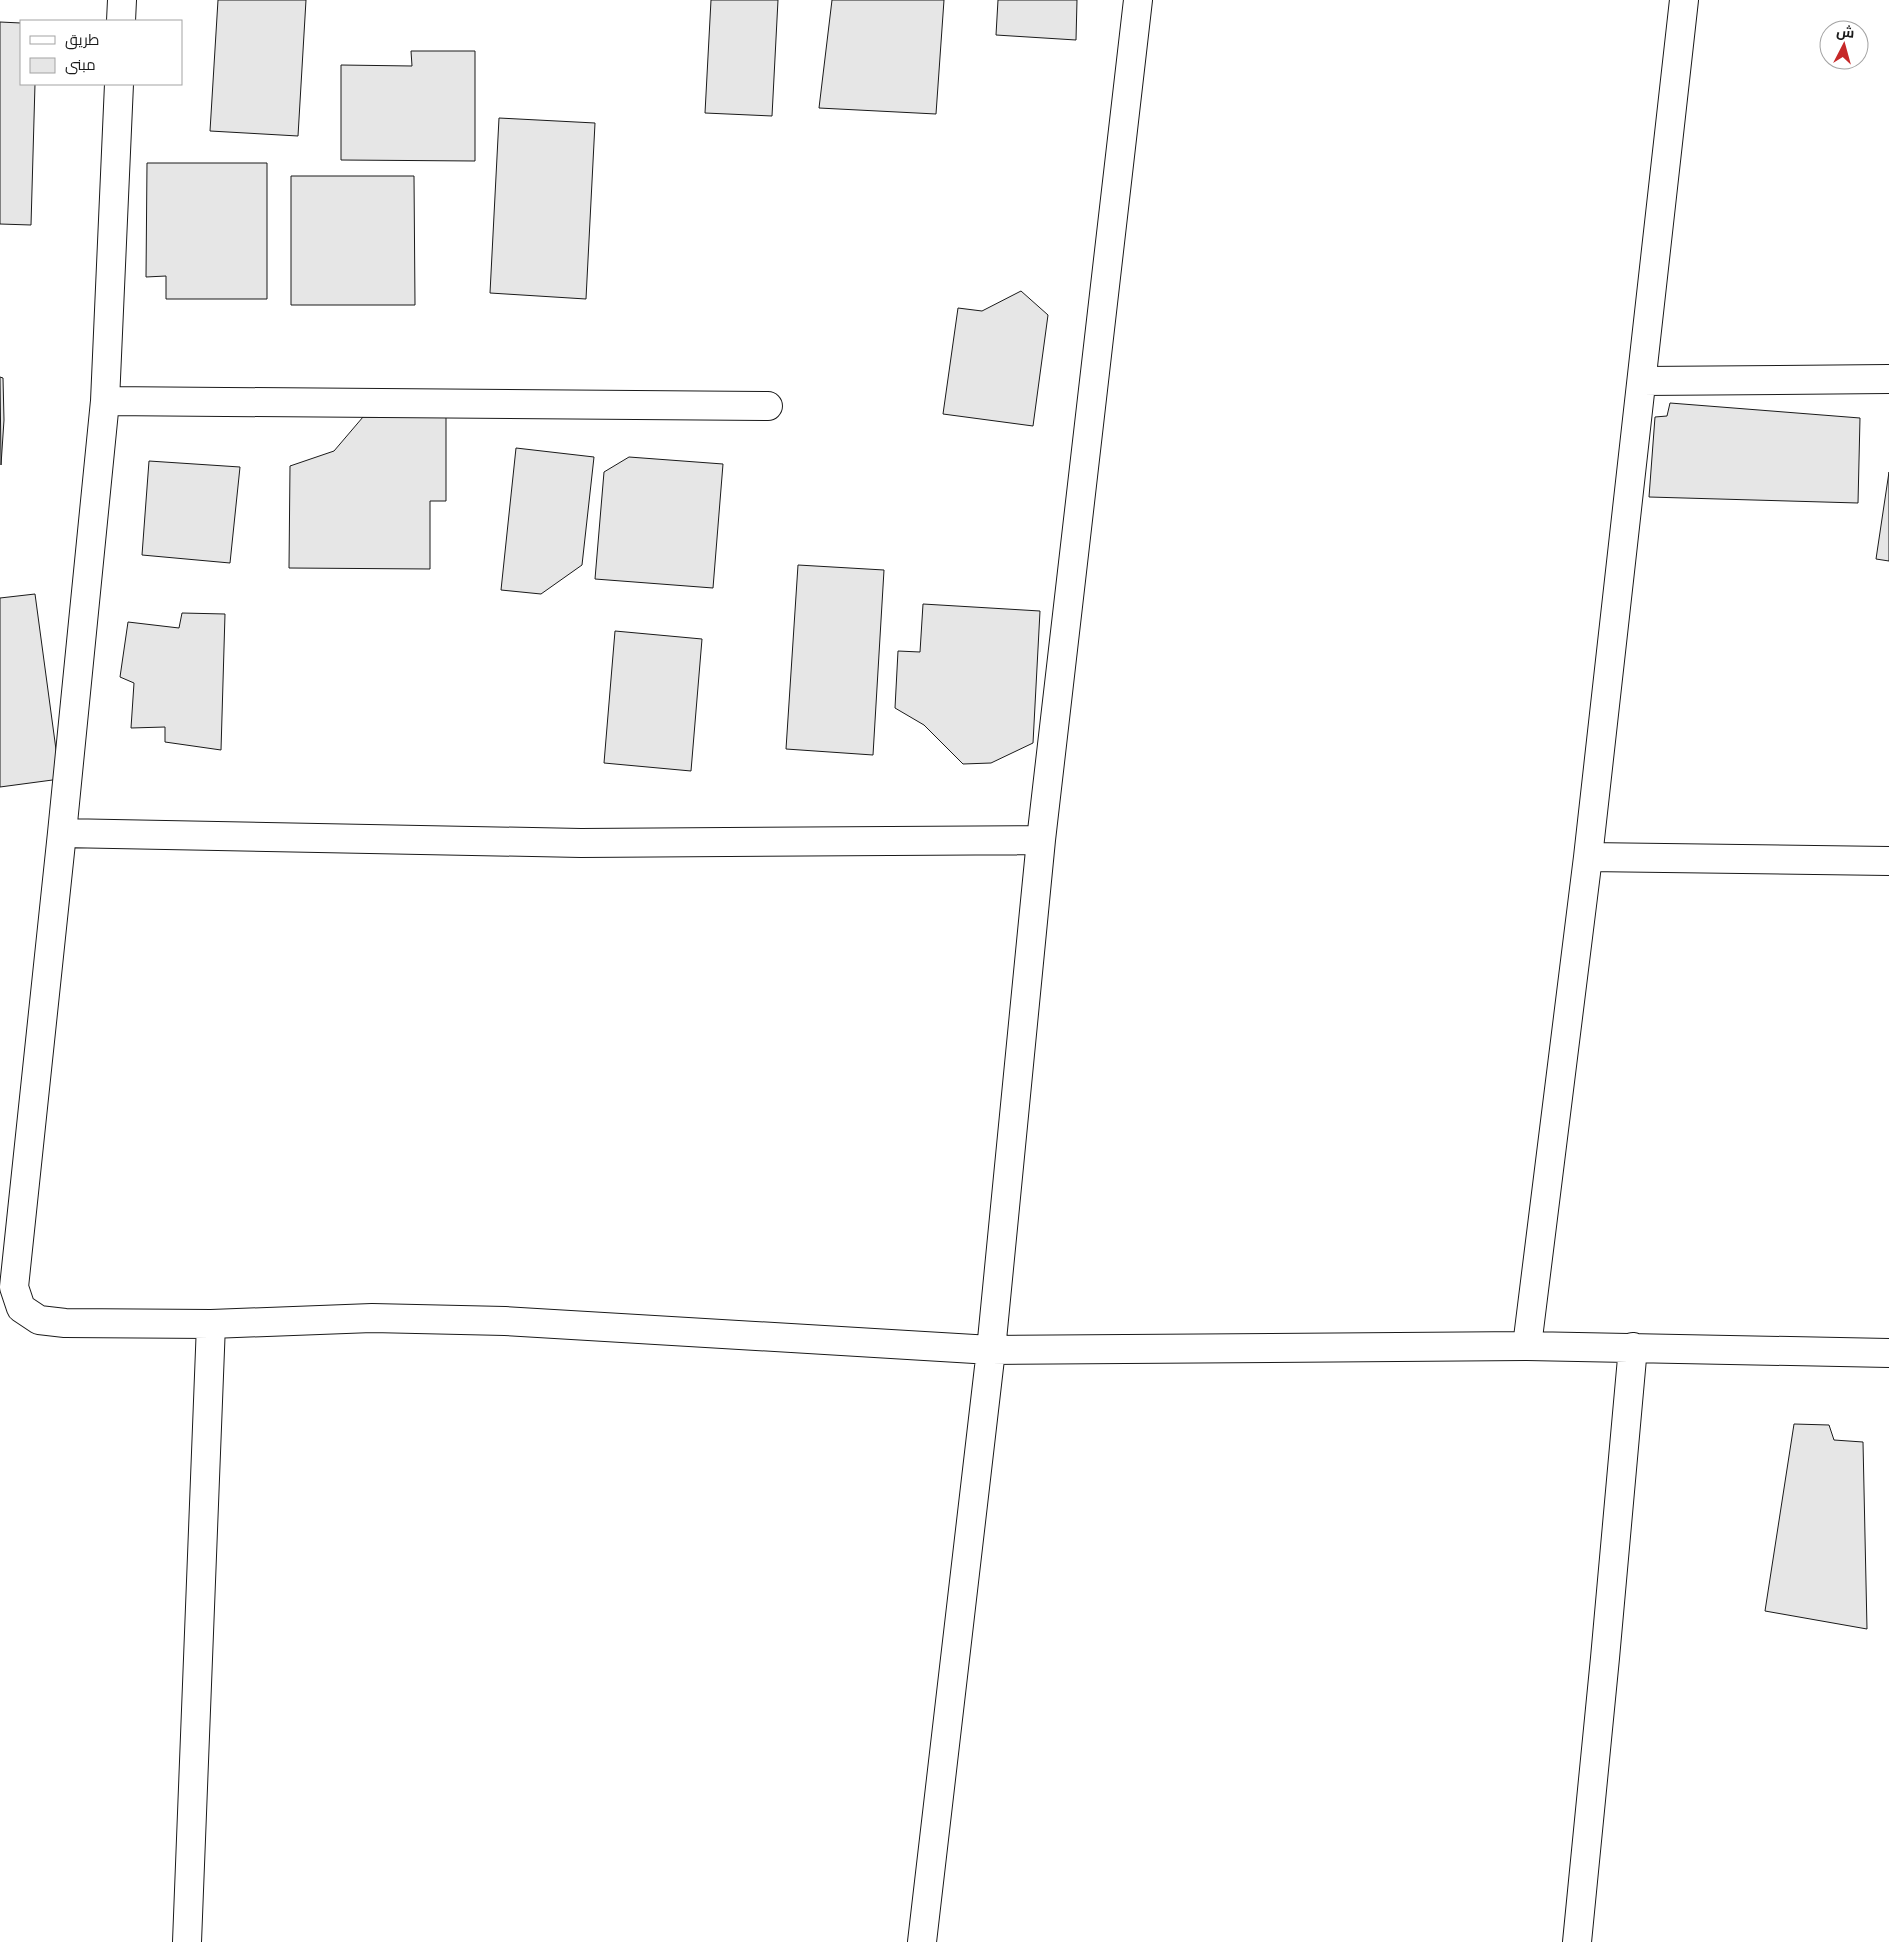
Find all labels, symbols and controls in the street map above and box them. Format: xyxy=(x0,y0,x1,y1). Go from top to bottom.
legend xyxy=(20,20,182,85)
north arrow xyxy=(1819,20,1869,70)
text: ش xyxy=(1835,23,1855,42)
text: طريق xyxy=(65,31,99,50)
text: مبنى xyxy=(65,56,96,75)

